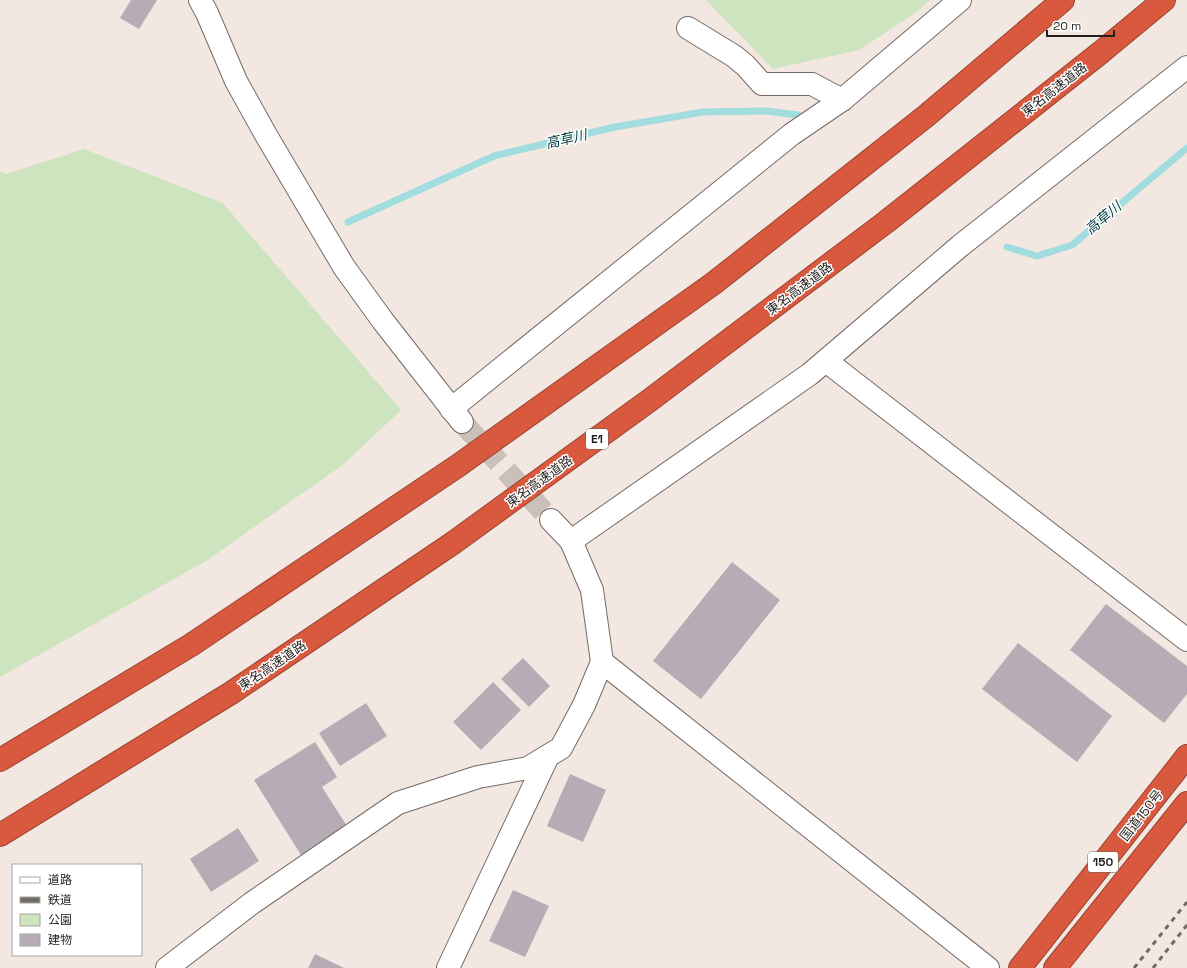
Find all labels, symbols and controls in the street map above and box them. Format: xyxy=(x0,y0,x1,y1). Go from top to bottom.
scale bar xyxy=(1047,12,1114,38)
text: 20 m xyxy=(1053,18,1081,34)
street label: 東名高速道路 xyxy=(1018,59,1090,120)
water label: 高草川 xyxy=(544,125,590,152)
water label: 高草川 xyxy=(1081,196,1126,238)
street label: 東名高速道路 xyxy=(763,258,836,319)
road number: E1 xyxy=(586,429,608,449)
street label: 東名高速道路 xyxy=(503,452,576,511)
street label: 東名高速道路 xyxy=(235,637,309,694)
street label: 国道150号 xyxy=(1116,786,1167,844)
road number: 150 xyxy=(1088,852,1118,872)
legend xyxy=(12,864,142,956)
text: 道路 xyxy=(48,872,72,888)
text: 鉄道 xyxy=(48,892,72,908)
text: 公園 xyxy=(48,912,72,928)
text: 建物 xyxy=(48,932,72,948)

